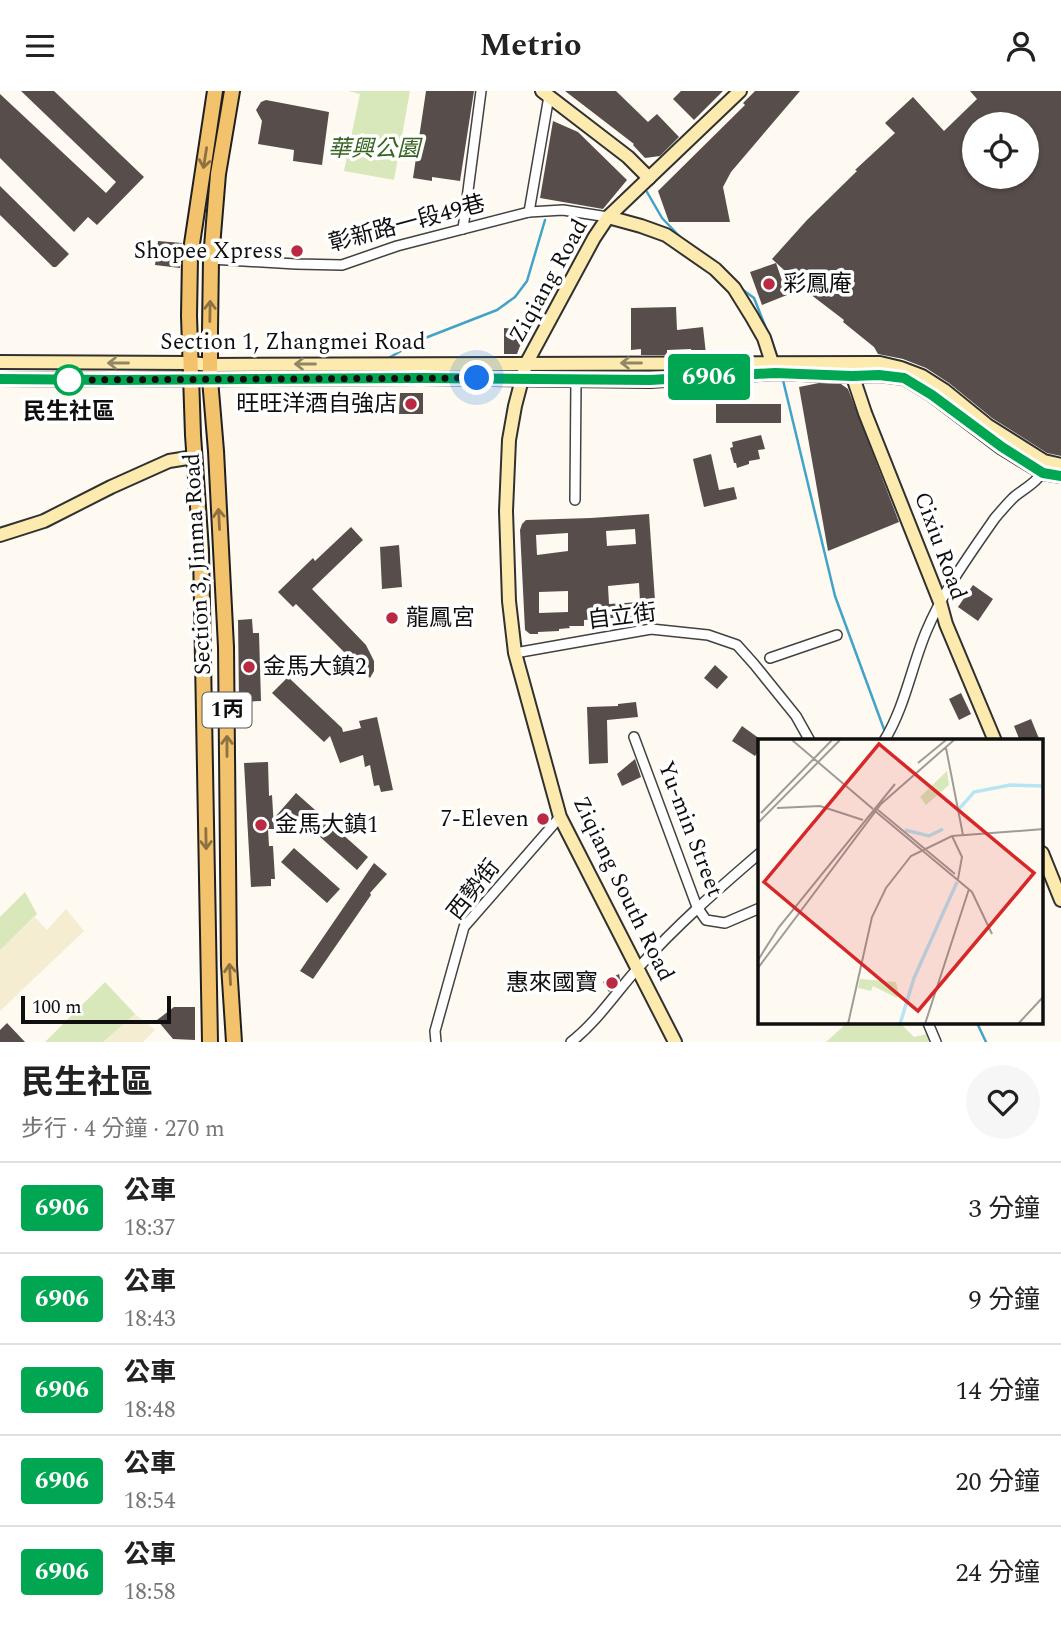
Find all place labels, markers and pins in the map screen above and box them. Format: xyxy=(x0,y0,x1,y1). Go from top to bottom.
place label: Shopee Xpress xyxy=(134,234,283,269)
marker: Shopee Xpress xyxy=(289,243,305,259)
place label: 彩鳳庵 xyxy=(783,267,852,302)
marker: 彩鳳庵 xyxy=(761,276,777,292)
marker: 民生社區 xyxy=(54,365,84,395)
place label: 旺旺洋酒自強店 xyxy=(236,387,397,422)
place label: 民生社區 xyxy=(23,395,115,430)
marker: 旺旺洋酒自強店 xyxy=(403,396,419,412)
place label: 龍鳳宮 xyxy=(406,601,475,636)
marker: 龍鳳宮 xyxy=(384,610,400,626)
place label: 金馬大鎮2 xyxy=(263,650,367,685)
marker: 金馬大鎮2 xyxy=(241,659,257,675)
place label: 7-Eleven xyxy=(440,802,529,837)
place label: 金馬大鎮1 xyxy=(275,808,379,843)
marker: 7-Eleven xyxy=(535,811,551,827)
marker: 金馬大鎮1 xyxy=(253,817,269,833)
place label: 惠來國寶 xyxy=(506,966,598,1001)
marker: 惠來國寶 xyxy=(604,975,620,991)

